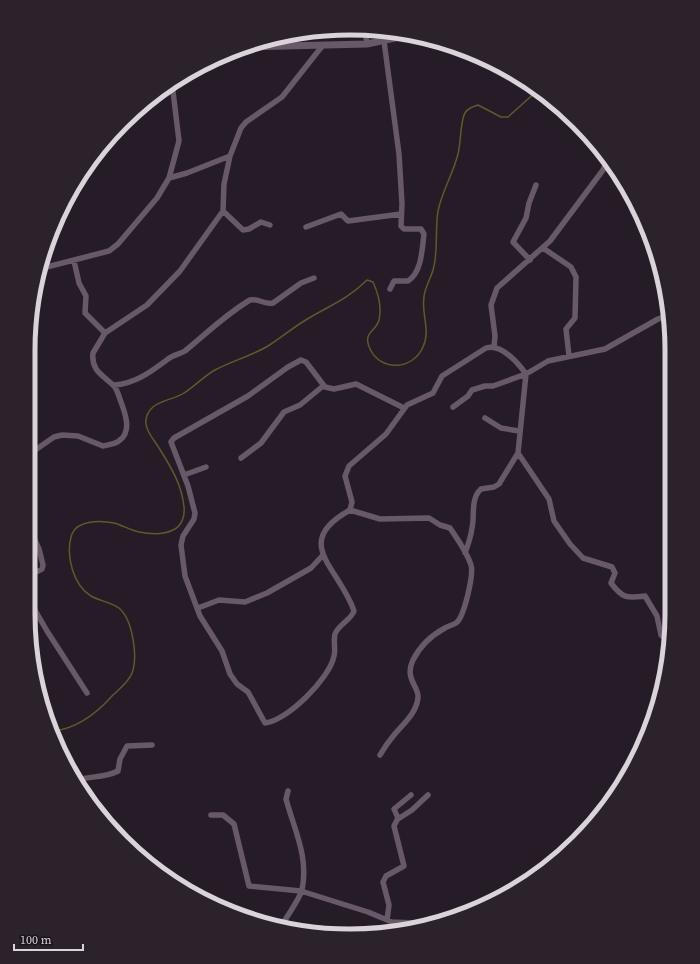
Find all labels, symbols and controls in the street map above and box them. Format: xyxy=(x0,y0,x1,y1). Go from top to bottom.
scale bar xyxy=(14,926,83,952)
text: 100 m xyxy=(20,932,52,948)

